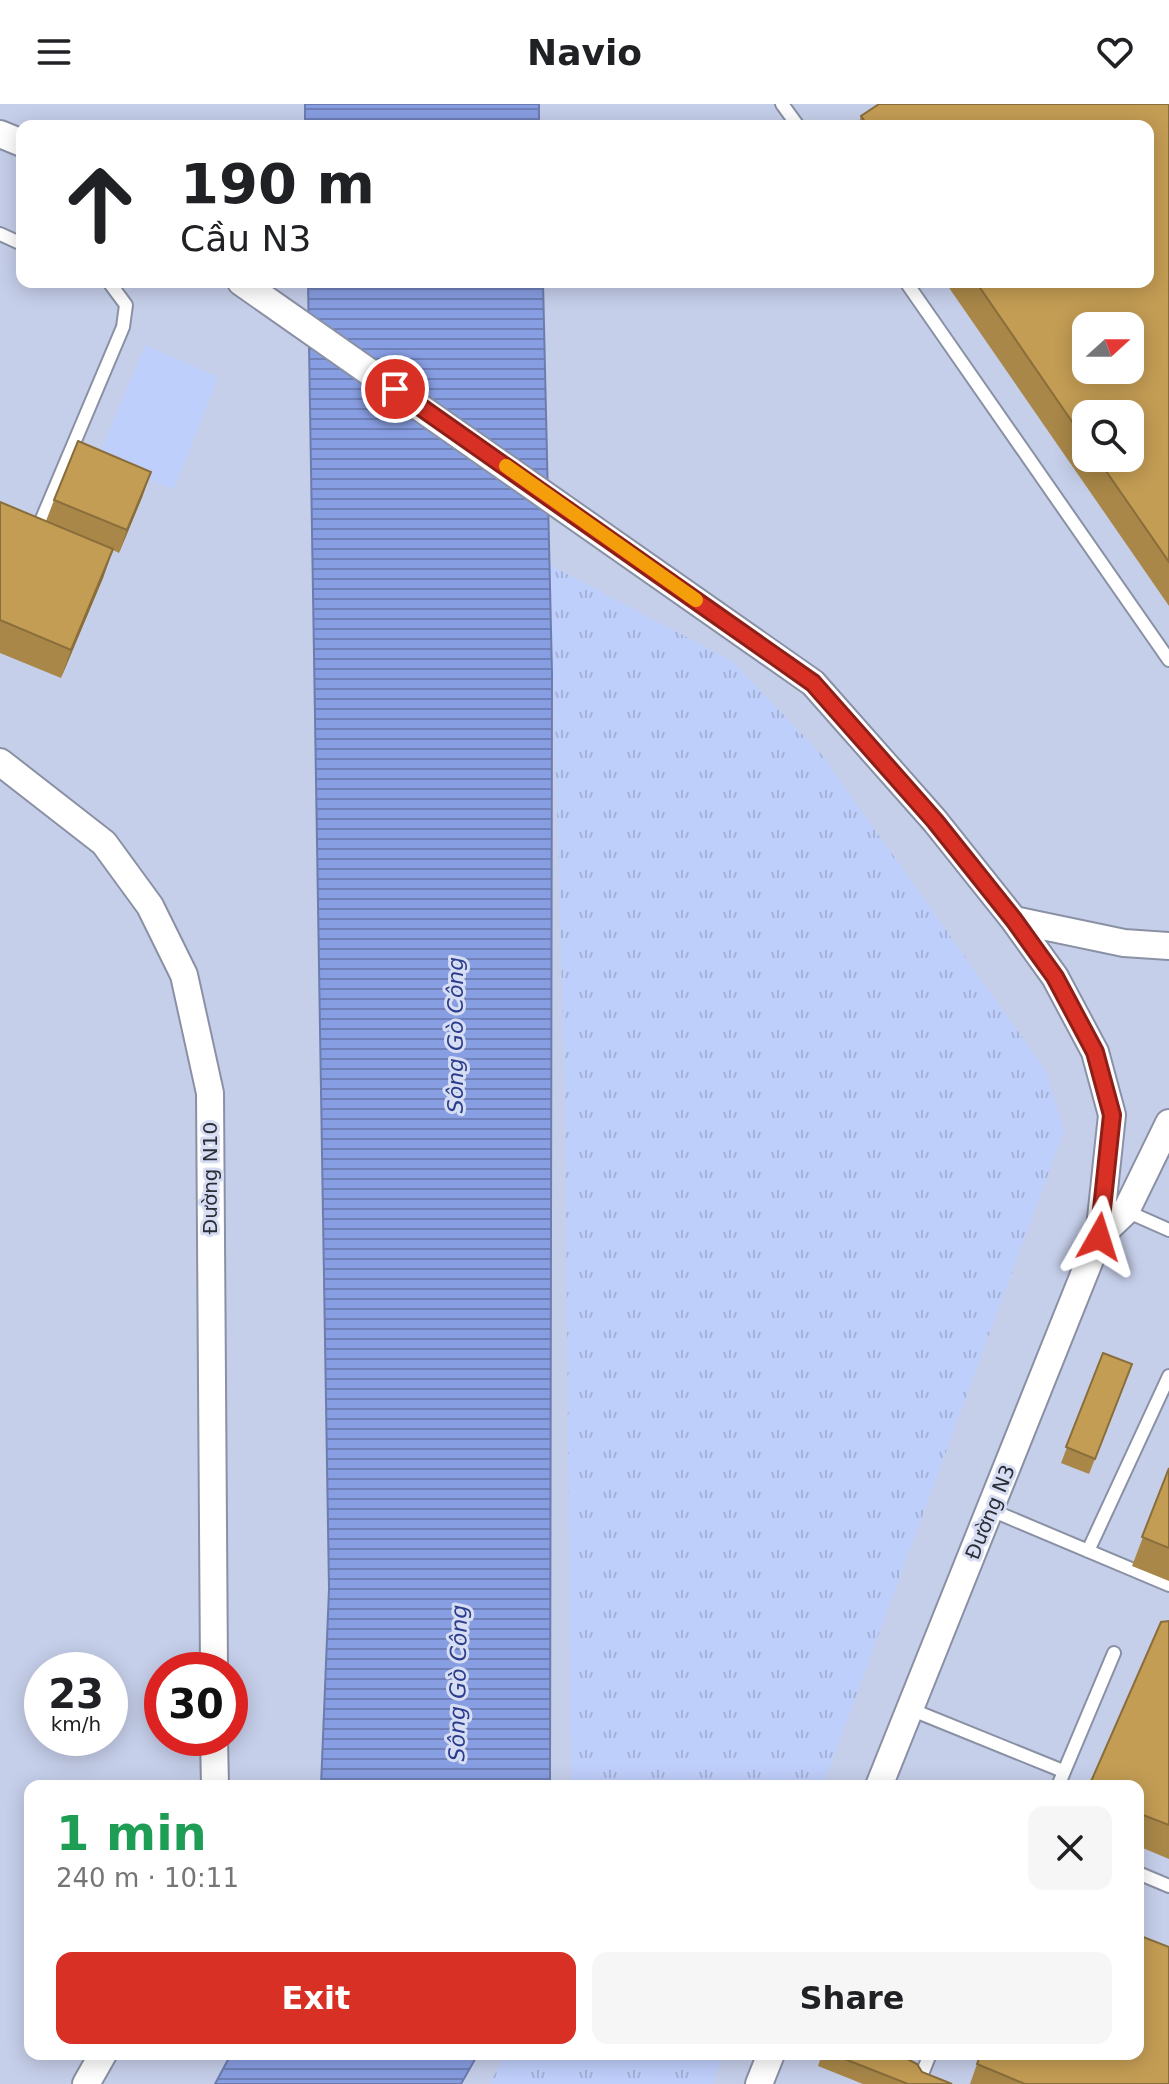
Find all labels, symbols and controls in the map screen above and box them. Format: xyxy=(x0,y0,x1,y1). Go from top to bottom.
icon: menu xyxy=(32,30,76,74)
icon: heart xyxy=(1093,30,1137,74)
text: Navio xyxy=(527,32,642,73)
text: 190 m xyxy=(180,151,375,216)
icon: ahead xyxy=(48,152,152,256)
text: Cầu N3 xyxy=(180,218,311,259)
north arrow xyxy=(1072,312,1144,384)
map controls xyxy=(1072,312,1144,472)
pin xyxy=(361,355,429,423)
icon: arrive xyxy=(373,367,417,411)
button: search xyxy=(1072,400,1144,472)
water label: Sông Gò Công xyxy=(443,957,468,1113)
street label: Đường N10 xyxy=(198,1122,222,1234)
position arrow xyxy=(1057,1195,1141,1279)
street label: Đường N3 xyxy=(960,1461,1020,1563)
water label: Sông Gò Công xyxy=(444,1604,472,1761)
speed limit sign: 30 xyxy=(144,1652,248,1756)
text: 23 xyxy=(48,1671,104,1717)
text: km/h xyxy=(51,1712,101,1736)
text: 1 min xyxy=(56,1805,207,1861)
button: close xyxy=(1028,1806,1112,1890)
text: 240 m · 10:11 xyxy=(56,1863,239,1893)
button: Exit xyxy=(56,1952,576,2044)
button: Share xyxy=(592,1952,1112,2044)

